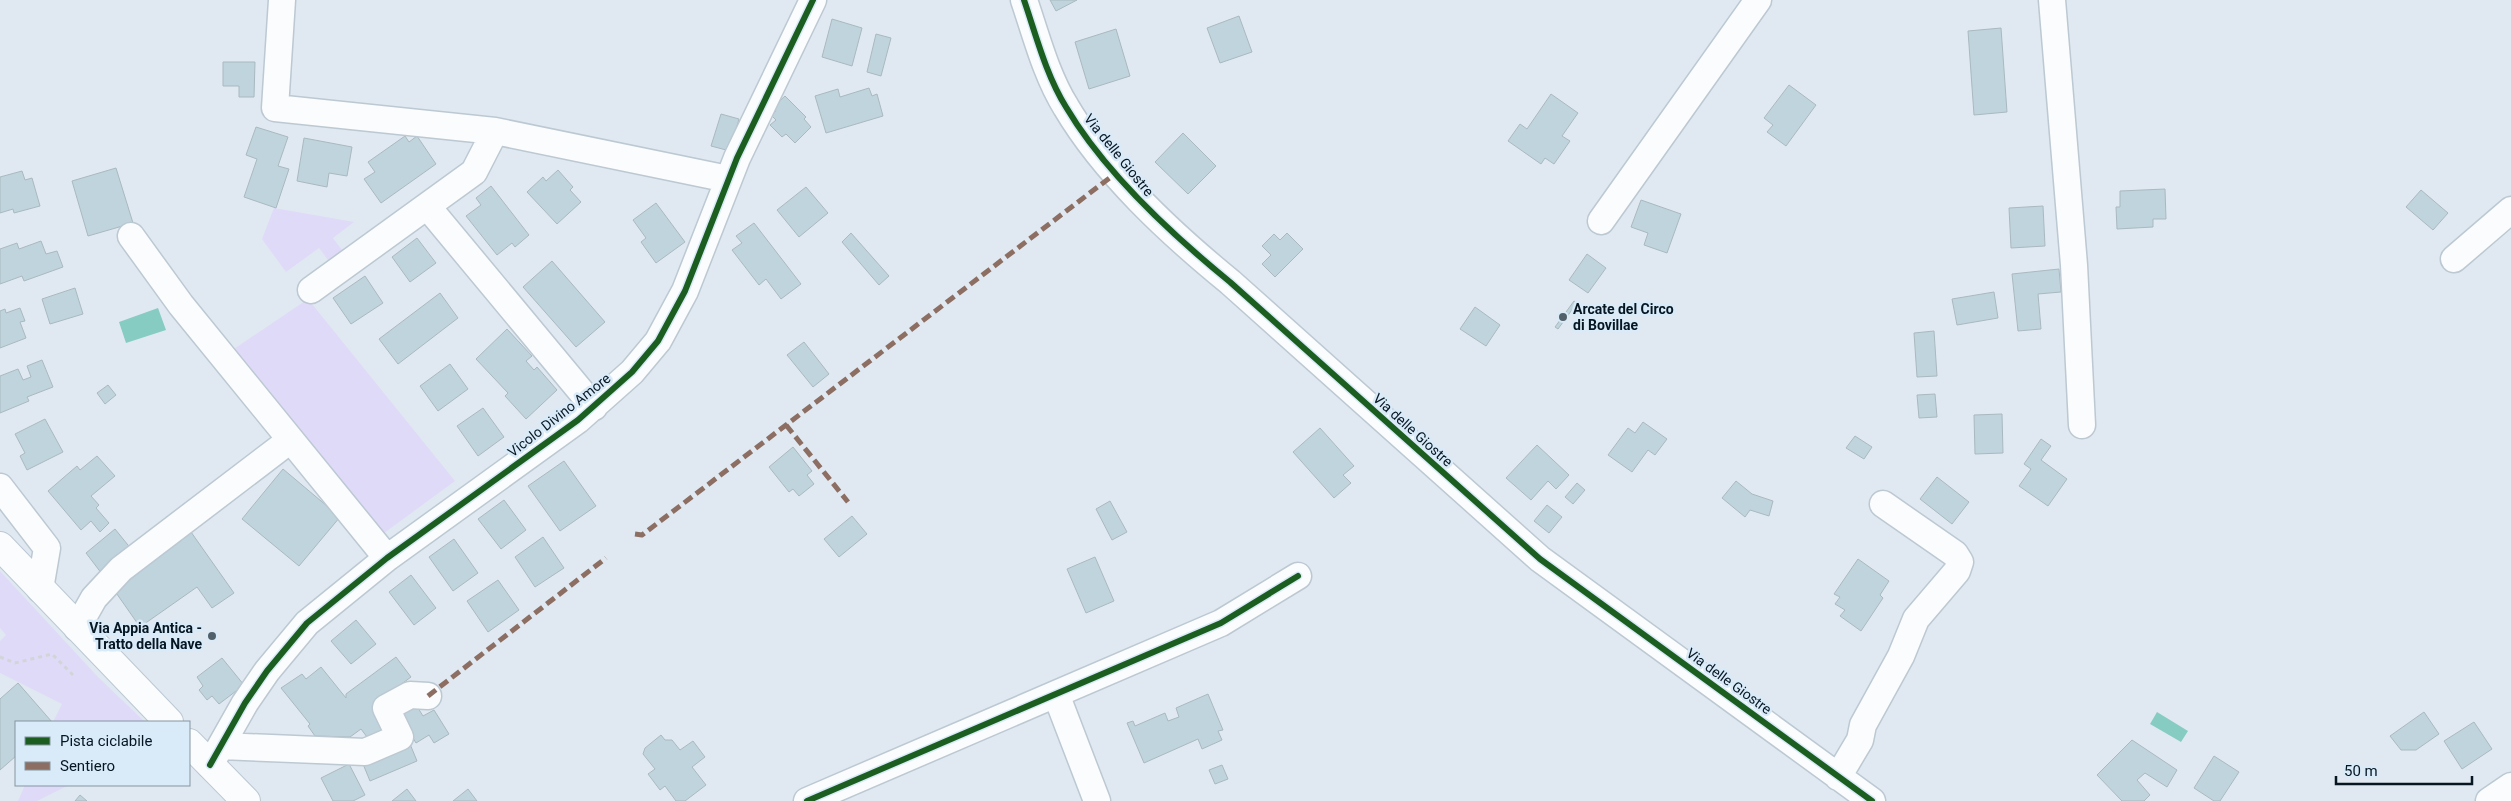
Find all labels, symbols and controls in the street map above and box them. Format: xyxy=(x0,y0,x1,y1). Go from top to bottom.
street label: Via delle Giostre xyxy=(1081,111,1157,199)
place label: Arcate del Circo di Bovillae xyxy=(1573,301,1674,333)
marker: Arcate del Circo di Bovillae xyxy=(1557,311,1569,323)
street label: Vicolo Divino Amore xyxy=(504,370,614,460)
street label: Via delle Giostre xyxy=(1370,390,1456,470)
place label: Via Appia Antica - Tratto della Nave xyxy=(89,620,202,652)
marker: Via Appia Antica - Tratto della Nave xyxy=(206,630,218,642)
street label: Via delle Giostre xyxy=(1683,645,1775,717)
legend xyxy=(15,721,190,786)
text: Pista ciclabile xyxy=(60,732,153,750)
scale bar xyxy=(2336,754,2472,786)
text: Sentiero xyxy=(60,757,115,775)
text: 50 m xyxy=(2344,762,2378,780)

